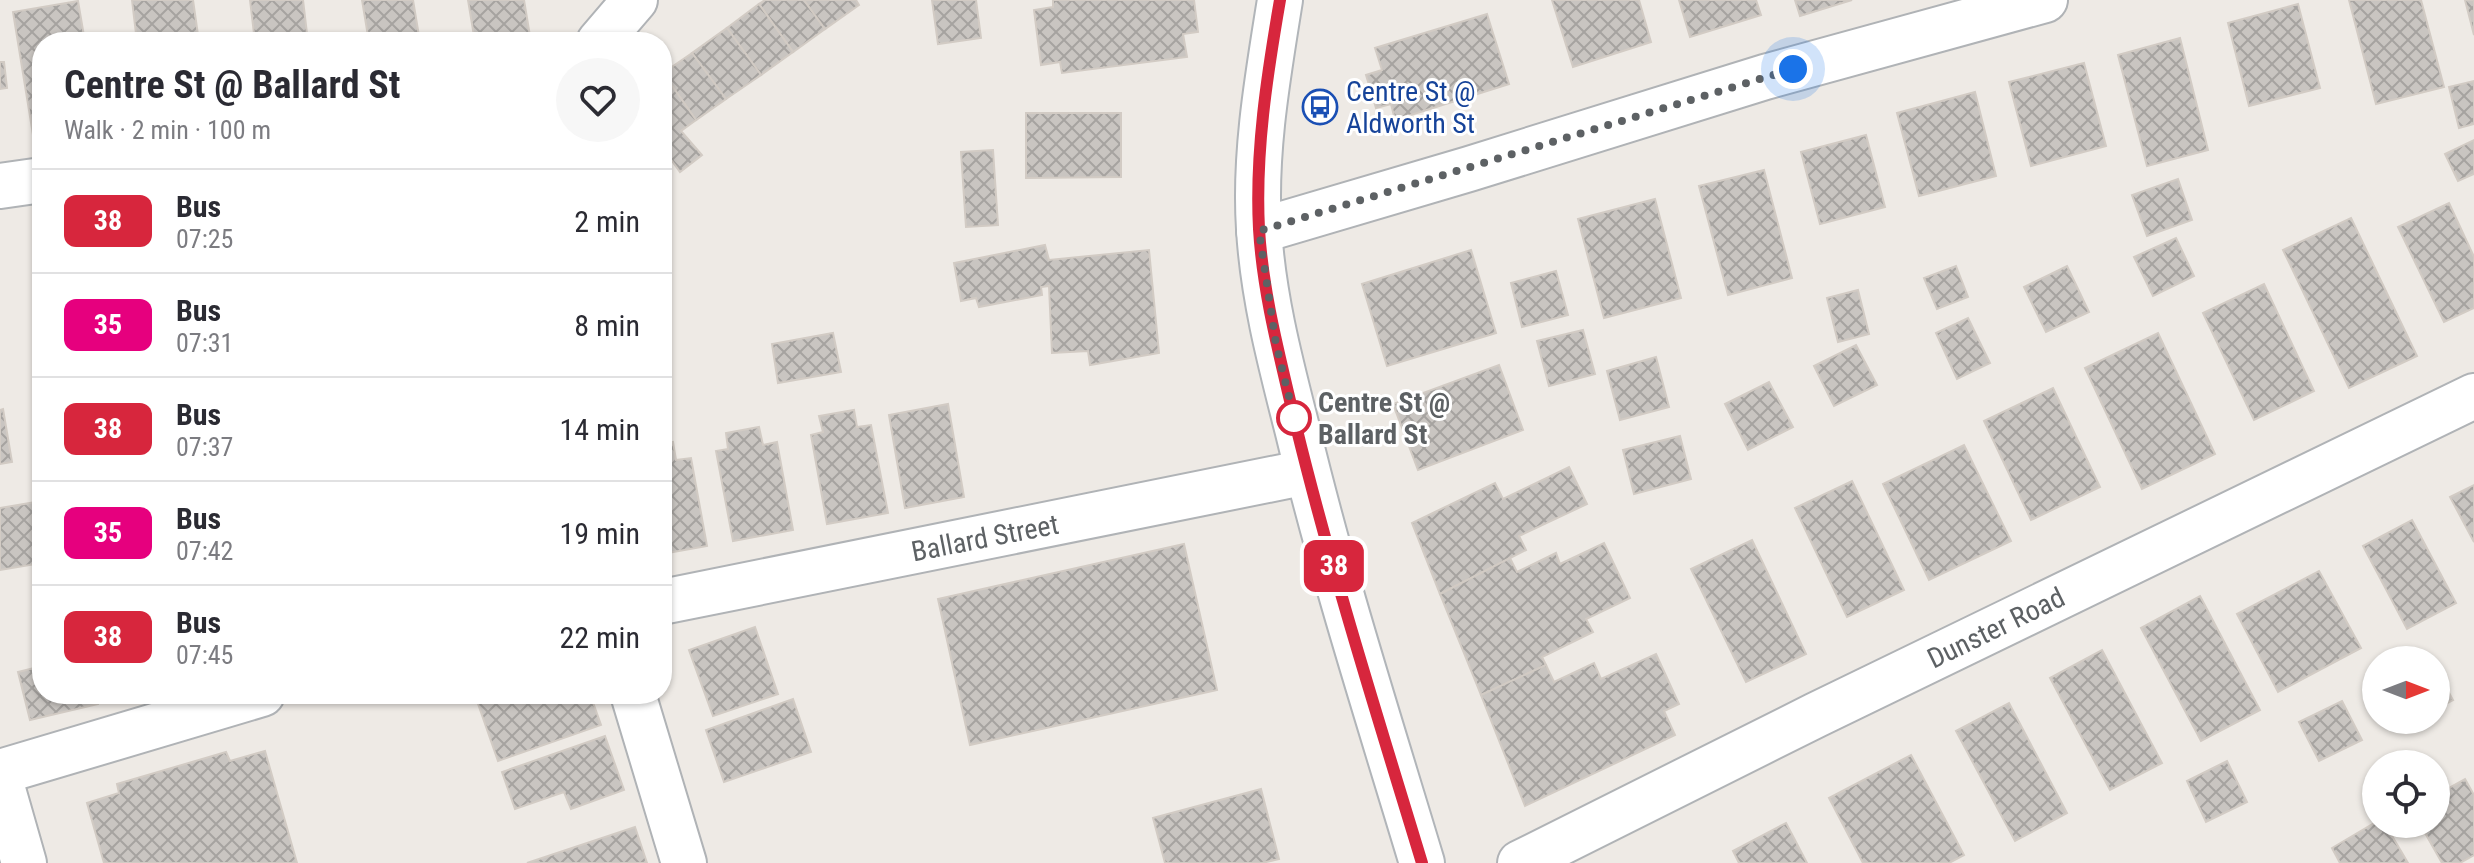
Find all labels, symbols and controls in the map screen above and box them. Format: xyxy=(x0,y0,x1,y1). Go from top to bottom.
your location xyxy=(1773,49,1813,89)
button: heart xyxy=(556,58,640,142)
text: Centre St @ Ballard St xyxy=(64,63,400,107)
place label: Centre St @ Aldworth St xyxy=(1346,75,1475,140)
bus stop icon: Centre St @ Aldworth St xyxy=(1301,88,1339,126)
text: Walk · 2 min · 100 m xyxy=(64,115,271,145)
text: Bus xyxy=(176,189,221,224)
text: 38 xyxy=(94,204,122,237)
text: 2 min xyxy=(574,204,640,239)
text: 07:25 xyxy=(176,224,233,254)
text: Bus xyxy=(176,293,221,328)
text: 35 xyxy=(94,308,122,341)
text: 8 min xyxy=(574,308,640,343)
text: 07:31 xyxy=(176,328,233,358)
place label: Centre St @ Ballard St xyxy=(1318,386,1450,451)
text: Bus xyxy=(176,397,221,432)
marker: Centre St @ Ballard St xyxy=(1277,401,1311,435)
text: 38 xyxy=(94,412,122,445)
text: 14 min xyxy=(559,412,640,447)
text: 07:37 xyxy=(176,432,233,462)
text: Bus xyxy=(176,501,221,536)
street label: Ballard Street xyxy=(909,508,1061,568)
text: 35 xyxy=(94,516,122,549)
text: 19 min xyxy=(559,516,640,551)
text: 07:42 xyxy=(176,536,233,566)
line badge: 38 xyxy=(1298,540,1370,592)
text: 38 xyxy=(1320,549,1348,582)
street label: Dunster Road xyxy=(1922,581,2070,675)
text: Bus xyxy=(176,605,221,640)
text: 38 xyxy=(94,620,122,653)
text: 22 min xyxy=(559,620,640,655)
text: 07:45 xyxy=(176,640,233,670)
north arrow xyxy=(2362,646,2450,734)
map controls xyxy=(2362,646,2450,838)
button: locate xyxy=(2362,750,2450,838)

